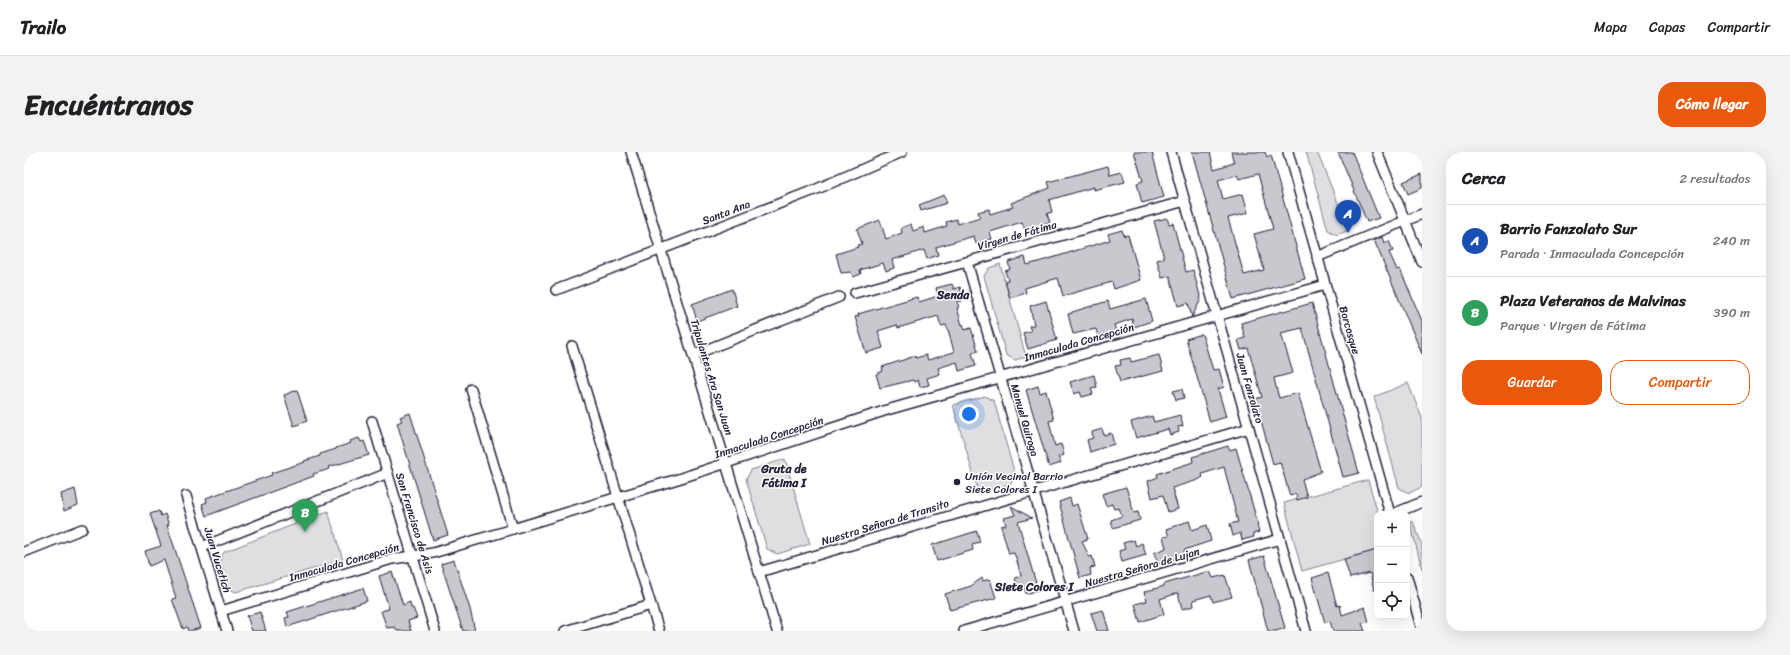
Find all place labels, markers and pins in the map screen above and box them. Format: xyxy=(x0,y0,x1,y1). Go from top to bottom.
pin: A xyxy=(1335,200,1361,233)
place label: Unión Vecinal Barrio Siete Colores I xyxy=(965,467,1063,499)
marker: Unión Vecinal Barrio Siete Colores I xyxy=(952,477,962,487)
pin: B xyxy=(292,499,318,532)

